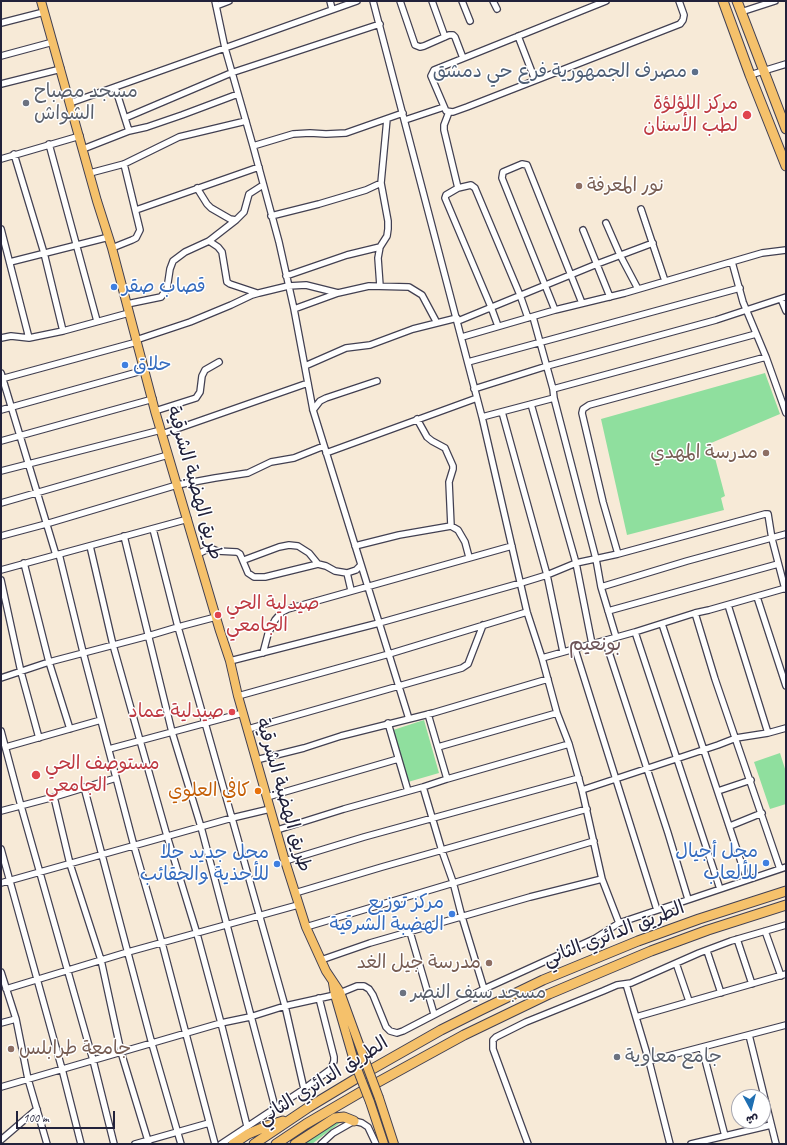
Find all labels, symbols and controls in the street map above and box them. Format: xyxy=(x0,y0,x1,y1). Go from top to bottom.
place label: مصرف الجمهورية فرع حي دمشق xyxy=(433,61,687,83)
marker: مصرف الجمهورية فرع حي دمشق xyxy=(690,67,700,77)
place label: مسجد مصباح الشواش xyxy=(34,81,138,125)
place label: مركز اللؤلؤة لطب الأسنان xyxy=(643,93,738,137)
marker: مسجد مصباح الشواش xyxy=(21,98,31,108)
marker: مركز اللؤلؤة لطب الأسنان xyxy=(741,109,753,121)
place label: نور المعرفة xyxy=(587,175,664,197)
marker: نور المعرفة xyxy=(574,181,584,191)
place label: قصاب صقر xyxy=(122,276,206,298)
marker: قصاب صقر xyxy=(109,282,119,292)
place label: حلاق xyxy=(133,354,171,376)
marker: حلاق xyxy=(120,360,130,370)
street label: طريق الهضبة الشرقية xyxy=(161,403,227,563)
place label: مدرسة المهدي xyxy=(650,442,758,464)
marker: مدرسة المهدي xyxy=(761,448,771,458)
place label: صيدلية الحي الجامعي xyxy=(226,593,319,637)
marker: صيدلية الحي الجامعي xyxy=(213,610,223,620)
district label: بونعيم xyxy=(569,633,621,657)
place label: صيدلية عماد xyxy=(128,701,224,723)
marker: صيدلية عماد xyxy=(227,707,237,717)
street label: طريق الهضبة الشرقية xyxy=(250,715,316,875)
place label: مستوصف الحي الجامعي xyxy=(45,753,160,797)
marker: مستوصف الحي الجامعي xyxy=(30,769,42,781)
place label: كافي العلوي xyxy=(168,780,250,802)
marker: كافي العلوي xyxy=(253,786,263,796)
place label: محل أجيال للألعاب xyxy=(675,841,758,885)
place label: محل جديد حلا للأحذية والحقائب xyxy=(140,842,269,886)
marker: محل أجيال للألعاب xyxy=(761,858,771,868)
marker: محل جديد حلا للأحذية والحقائب xyxy=(272,859,282,869)
place label: مركز توزيع الهضبة الشرقية xyxy=(330,892,444,936)
street label: الطريق الدائري الثاني xyxy=(540,897,688,971)
marker: مركز توزيع الهضبة الشرقية xyxy=(447,909,457,919)
place label: مدرسة جيل الغد xyxy=(357,952,481,974)
marker: مدرسة جيل الغد xyxy=(484,958,494,968)
place label: مسجد سيف النصر xyxy=(411,982,546,1004)
marker: مسجد سيف النصر xyxy=(398,988,408,998)
street label: الطريق الدائري الثاني xyxy=(253,1032,393,1130)
place label: جامعة طرابلس xyxy=(19,1038,131,1060)
marker: جامعة طرابلس xyxy=(6,1044,16,1054)
place label: جامع معاوية xyxy=(625,1046,722,1068)
marker: جامع معاوية xyxy=(612,1052,622,1062)
north arrow xyxy=(731,1089,771,1129)
scale bar xyxy=(18,1103,117,1129)
text: 100 m xyxy=(23,1110,49,1126)
text: ش xyxy=(745,1112,759,1128)

